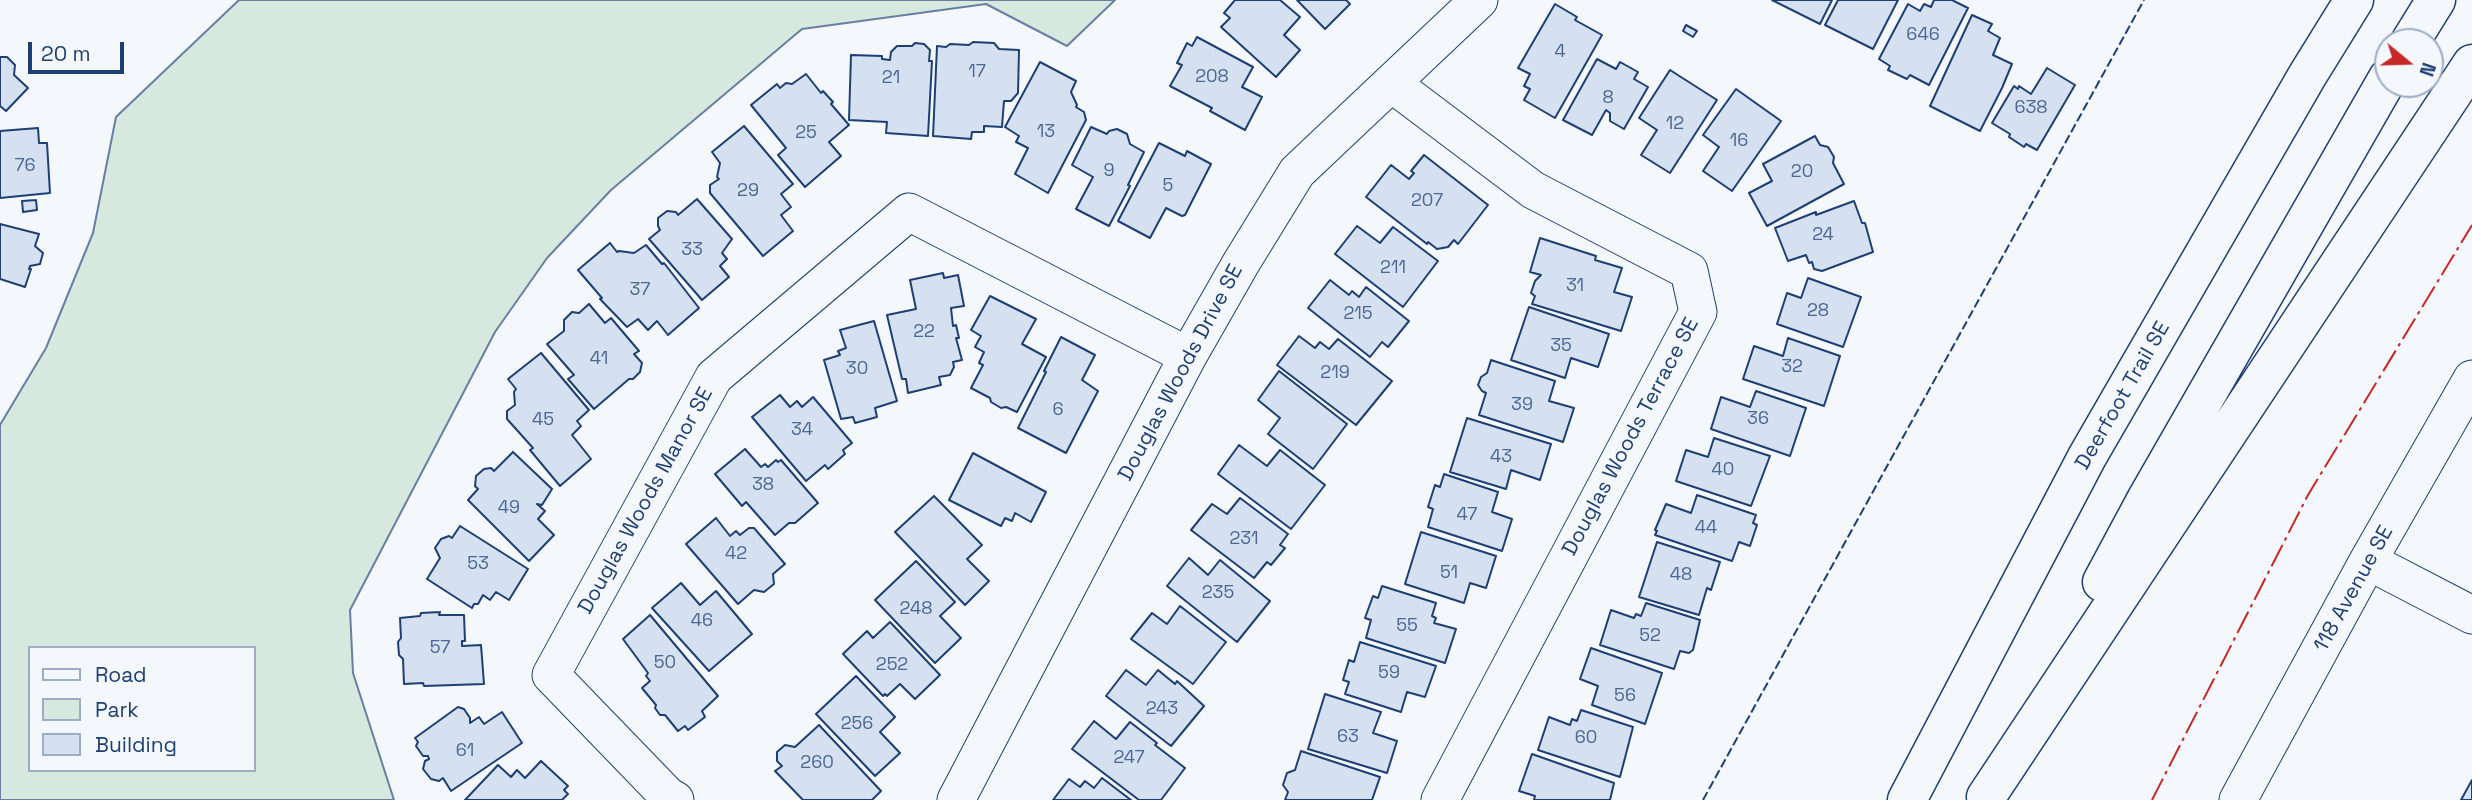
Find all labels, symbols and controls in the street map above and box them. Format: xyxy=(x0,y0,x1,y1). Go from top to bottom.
house number: 646 xyxy=(1906,24,1940,46)
scale bar xyxy=(32,28,128,72)
north arrow xyxy=(2374,28,2444,98)
text: 20 m xyxy=(41,40,91,67)
house number: 4 xyxy=(1554,41,1566,63)
text: N xyxy=(2414,59,2441,79)
house number: 17 xyxy=(968,61,986,83)
house number: 208 xyxy=(1195,66,1229,88)
house number: 21 xyxy=(882,67,900,89)
house number: 8 xyxy=(1602,87,1614,109)
house number: 638 xyxy=(2014,97,2048,119)
house number: 12 xyxy=(1666,113,1684,135)
house number: 13 xyxy=(1037,121,1055,143)
house number: 25 xyxy=(795,122,817,144)
house number: 16 xyxy=(1730,130,1748,152)
house number: 76 xyxy=(14,155,36,177)
house number: 9 xyxy=(1103,160,1115,182)
house number: 20 xyxy=(1791,161,1813,183)
house number: 5 xyxy=(1163,175,1173,197)
house number: 29 xyxy=(737,180,759,202)
house number: 207 xyxy=(1411,190,1443,212)
house number: 24 xyxy=(1812,224,1834,246)
house number: 33 xyxy=(681,239,703,261)
house number: 211 xyxy=(1380,257,1406,279)
street label: Douglas Woods Drive SE xyxy=(1113,261,1249,485)
house number: 31 xyxy=(1566,275,1584,297)
house number: 37 xyxy=(629,279,651,301)
house number: 28 xyxy=(1807,300,1829,322)
house number: 215 xyxy=(1343,303,1373,325)
street label: Douglas Woods Terrace SE xyxy=(1557,314,1705,560)
street label: Deerfoot Trail SE xyxy=(2070,317,2176,475)
house number: 22 xyxy=(913,321,935,343)
house number: 35 xyxy=(1550,335,1572,357)
house number: 41 xyxy=(590,348,608,370)
house number: 32 xyxy=(1781,356,1803,378)
house number: 30 xyxy=(846,358,868,380)
house number: 219 xyxy=(1320,362,1350,384)
street label: Douglas Woods Manor SE xyxy=(573,383,719,619)
house number: 39 xyxy=(1511,394,1533,416)
house number: 6 xyxy=(1052,399,1064,421)
house number: 36 xyxy=(1747,408,1769,430)
house number: 45 xyxy=(532,409,554,431)
house number: 34 xyxy=(791,419,813,441)
house number: 43 xyxy=(1490,446,1512,468)
house number: 40 xyxy=(1712,459,1734,481)
house number: 38 xyxy=(752,474,774,496)
house number: 49 xyxy=(498,497,520,519)
house number: 47 xyxy=(1457,504,1477,526)
house number: 44 xyxy=(1695,517,1717,539)
street label: 118 Avenue SE xyxy=(2309,522,2399,656)
house number: 231 xyxy=(1230,528,1258,550)
house number: 42 xyxy=(725,543,747,565)
house number: 53 xyxy=(467,553,489,575)
house number: 51 xyxy=(1440,562,1458,584)
house number: 48 xyxy=(1670,564,1692,586)
house number: 235 xyxy=(1202,582,1234,604)
house number: 248 xyxy=(900,598,932,620)
house number: 46 xyxy=(691,610,713,632)
house number: 55 xyxy=(1396,615,1418,637)
house number: 52 xyxy=(1639,625,1661,647)
house number: 57 xyxy=(430,637,450,659)
legend xyxy=(28,646,256,772)
house number: 50 xyxy=(654,652,676,674)
house number: 252 xyxy=(876,654,908,676)
text: Road xyxy=(95,661,147,688)
house number: 59 xyxy=(1378,662,1400,684)
house number: 56 xyxy=(1614,685,1636,707)
text: Park xyxy=(95,696,139,723)
house number: 243 xyxy=(1146,698,1178,720)
house number: 256 xyxy=(841,713,873,735)
house number: 63 xyxy=(1337,726,1359,748)
house number: 60 xyxy=(1575,727,1597,749)
text: Building xyxy=(95,731,177,758)
house number: 61 xyxy=(456,740,474,762)
house number: 247 xyxy=(1113,747,1145,769)
house number: 260 xyxy=(800,752,834,774)

